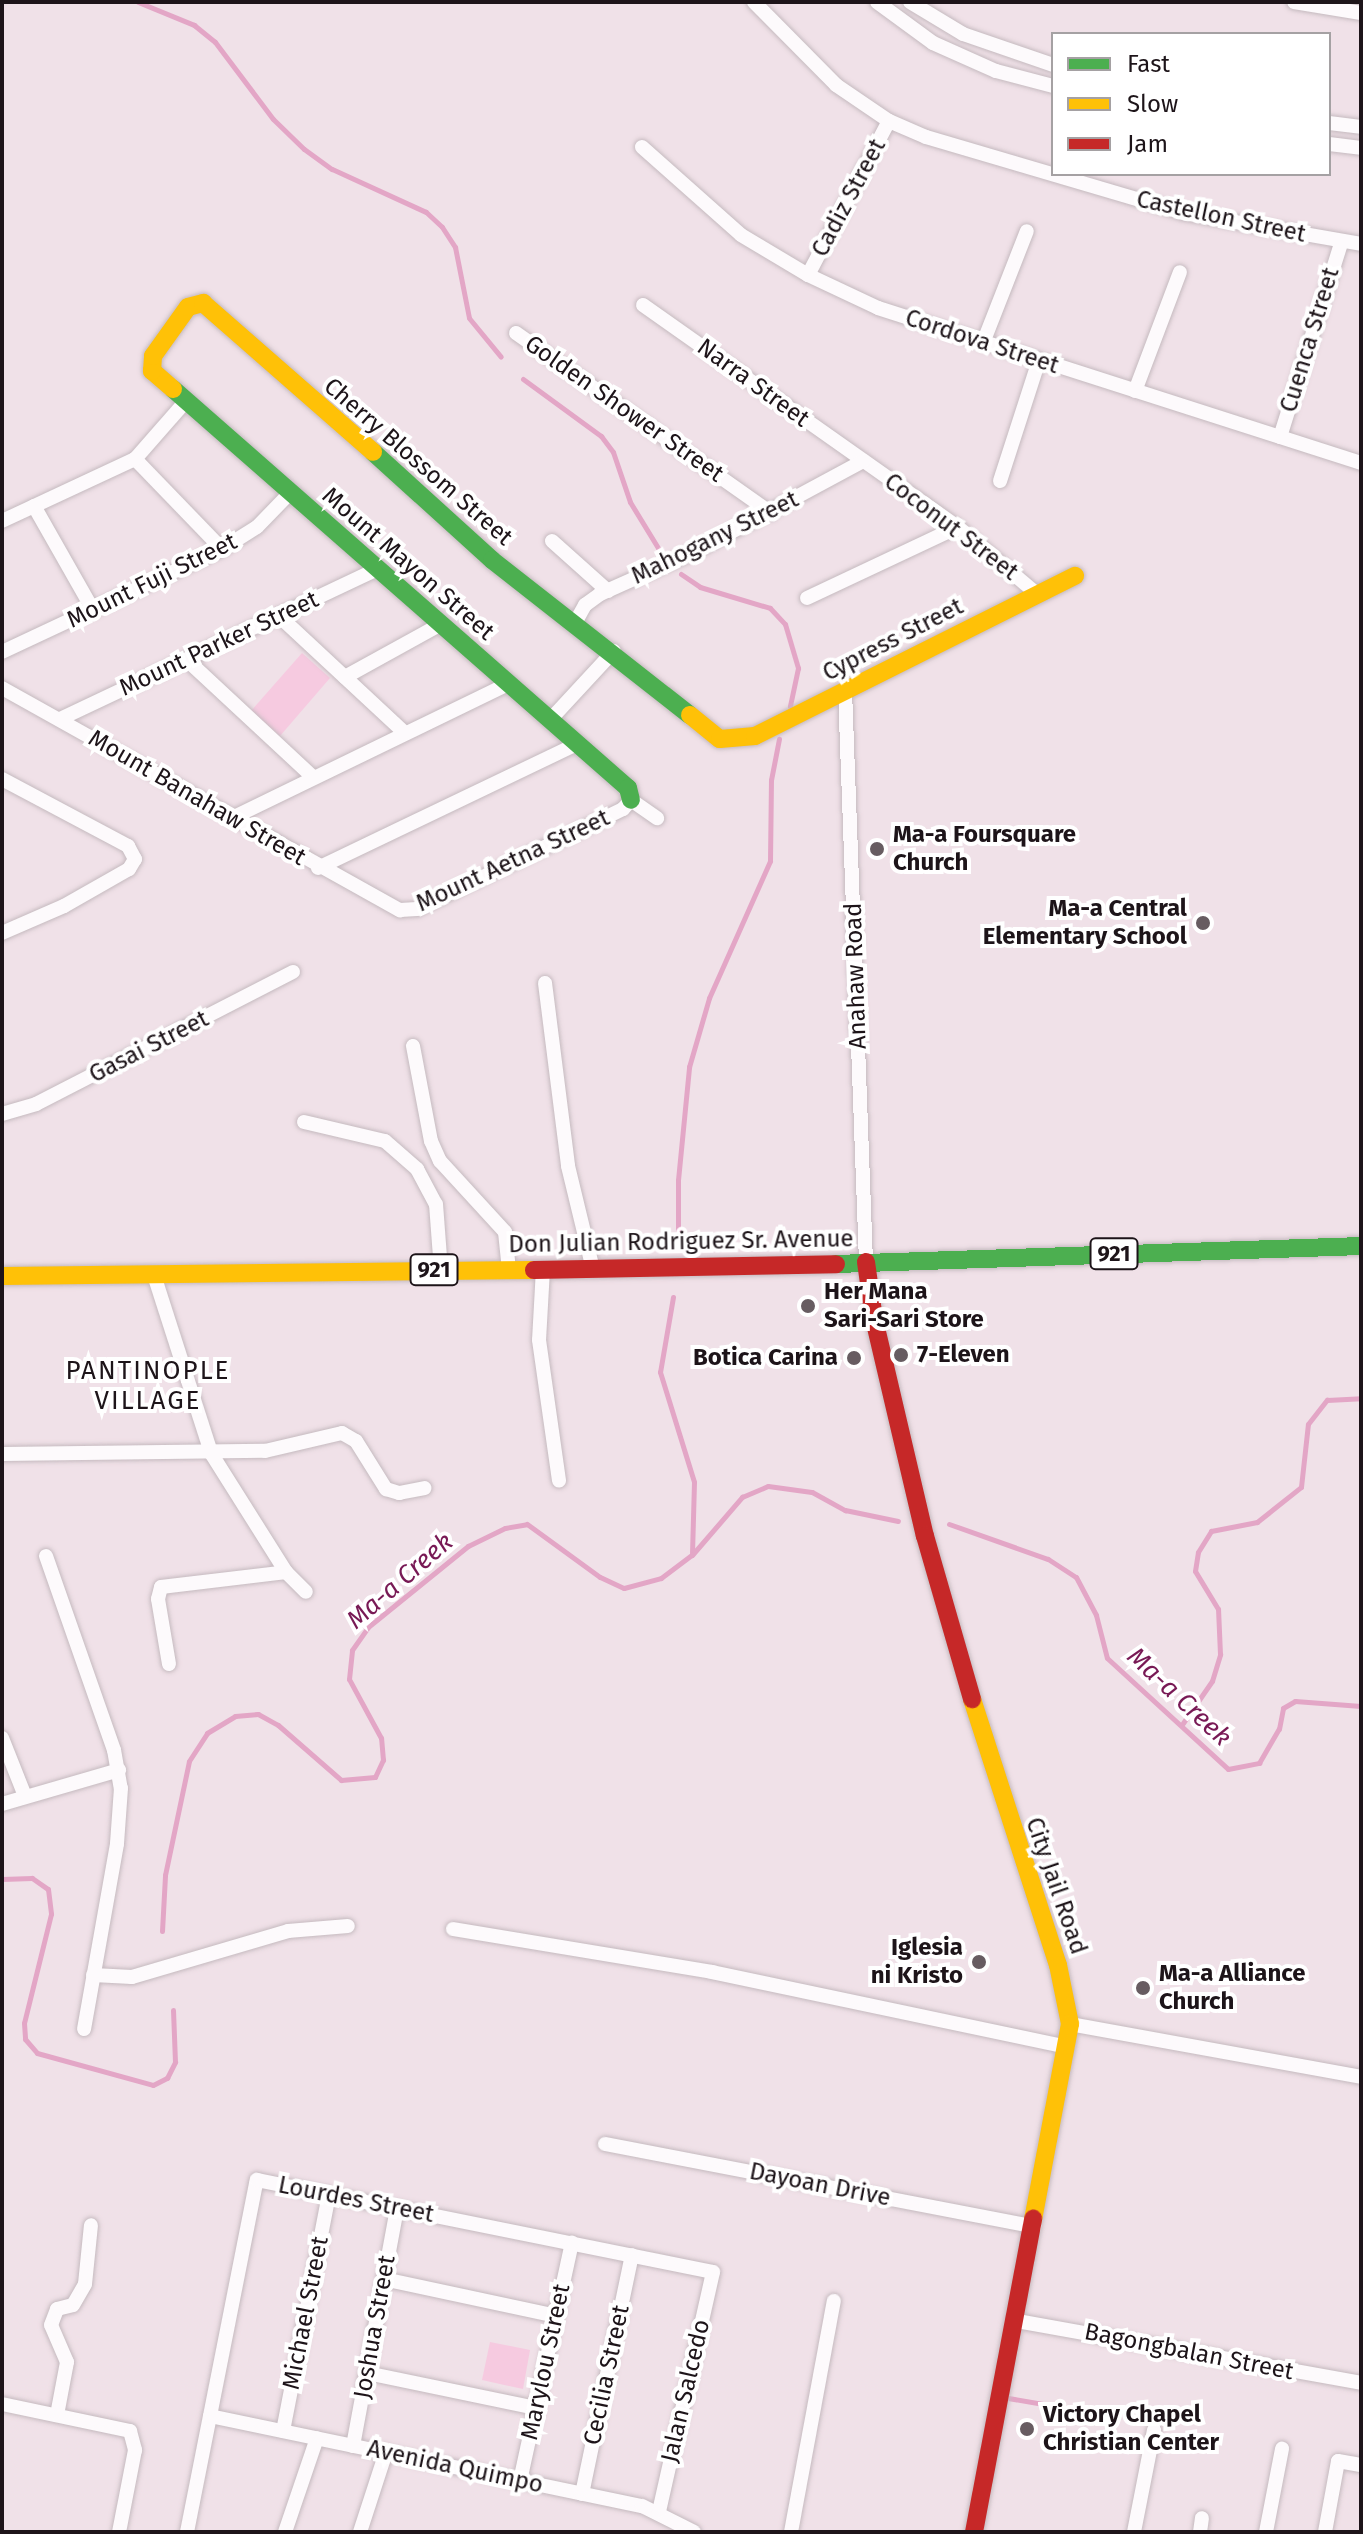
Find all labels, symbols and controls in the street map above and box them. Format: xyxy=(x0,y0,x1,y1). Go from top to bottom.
legend xyxy=(1051,32,1331,176)
text: Fast xyxy=(1127,50,1170,78)
text: Slow xyxy=(1127,90,1178,118)
text: Jam xyxy=(1127,130,1168,158)
street label: Cadiz Street xyxy=(806,134,892,262)
street label: Castellon Street xyxy=(1134,185,1308,249)
street label: Cuenca Street xyxy=(1274,264,1346,416)
street label: Cordova Street xyxy=(902,304,1062,380)
street label: Golden Shower Street xyxy=(519,329,729,489)
street label: Narra Street xyxy=(691,333,815,433)
street label: Cherry Blossom Street xyxy=(318,372,518,552)
street label: Coconut Street xyxy=(878,467,1024,587)
street label: Mount Mayon Street xyxy=(316,481,500,647)
street label: Mahogany Street xyxy=(627,485,803,591)
street label: Mount Fuji Street xyxy=(62,527,242,635)
street label: Mount Parker Street xyxy=(115,585,323,703)
street label: Cypress Street xyxy=(818,592,968,688)
street label: Mount Banahaw Street xyxy=(83,724,311,872)
street label: Mount Aetna Street xyxy=(412,804,614,918)
place label: Ma-a Foursquare Church xyxy=(893,821,1076,877)
marker: Ma-a Foursquare Church xyxy=(868,840,886,858)
place label: Ma-a Central Elementary School xyxy=(983,895,1187,951)
street label: Anahaw Road xyxy=(839,902,873,1050)
marker: Ma-a Central Elementary School xyxy=(1194,914,1212,932)
street label: Gasai Street xyxy=(84,1005,214,1089)
street label: Don Julian Rodriguez Sr. Avenue xyxy=(508,1225,854,1259)
road number: 921 xyxy=(1088,1236,1140,1272)
road number: 921 xyxy=(408,1252,460,1288)
place label: Her Mana Sari-Sari Store xyxy=(824,1278,984,1334)
marker: Her Mana Sari-Sari Store xyxy=(799,1297,817,1315)
place label: 7-Eleven xyxy=(917,1341,1010,1369)
place label: Botica Carina xyxy=(693,1344,838,1372)
marker: 7-Eleven xyxy=(892,1346,910,1364)
marker: Botica Carina xyxy=(845,1349,863,1367)
district label: PANTINOPLE VILLAGE xyxy=(65,1355,231,1416)
water label: Ma-a Creek xyxy=(340,1526,460,1636)
water label: Ma-a Creek xyxy=(1121,1641,1237,1753)
street label: City Jail Road xyxy=(1019,1814,1093,1958)
place label: Iglesia ni Kristo xyxy=(871,1934,963,1990)
marker: Iglesia ni Kristo xyxy=(970,1953,988,1971)
place label: Ma-a Alliance Church xyxy=(1159,1960,1306,2016)
marker: Ma-a Alliance Church xyxy=(1134,1979,1152,1997)
street label: Dayoan Drive xyxy=(747,2157,893,2213)
street label: Lourdes Street xyxy=(276,2171,436,2229)
street label: Michael Street xyxy=(277,2234,335,2392)
street label: Joshua Street xyxy=(348,2253,402,2401)
street label: Marylou Street xyxy=(515,2281,577,2443)
street label: Cecilia Street xyxy=(578,2302,636,2448)
street label: Jalan Salcedo xyxy=(656,2317,716,2465)
street label: Bagongbalan Street xyxy=(1082,2318,1296,2386)
place label: Victory Chapel Christian Center xyxy=(1043,2401,1219,2457)
marker: Victory Chapel Christian Center xyxy=(1018,2420,1036,2438)
street label: Avenida Quimpo xyxy=(364,2434,546,2500)

